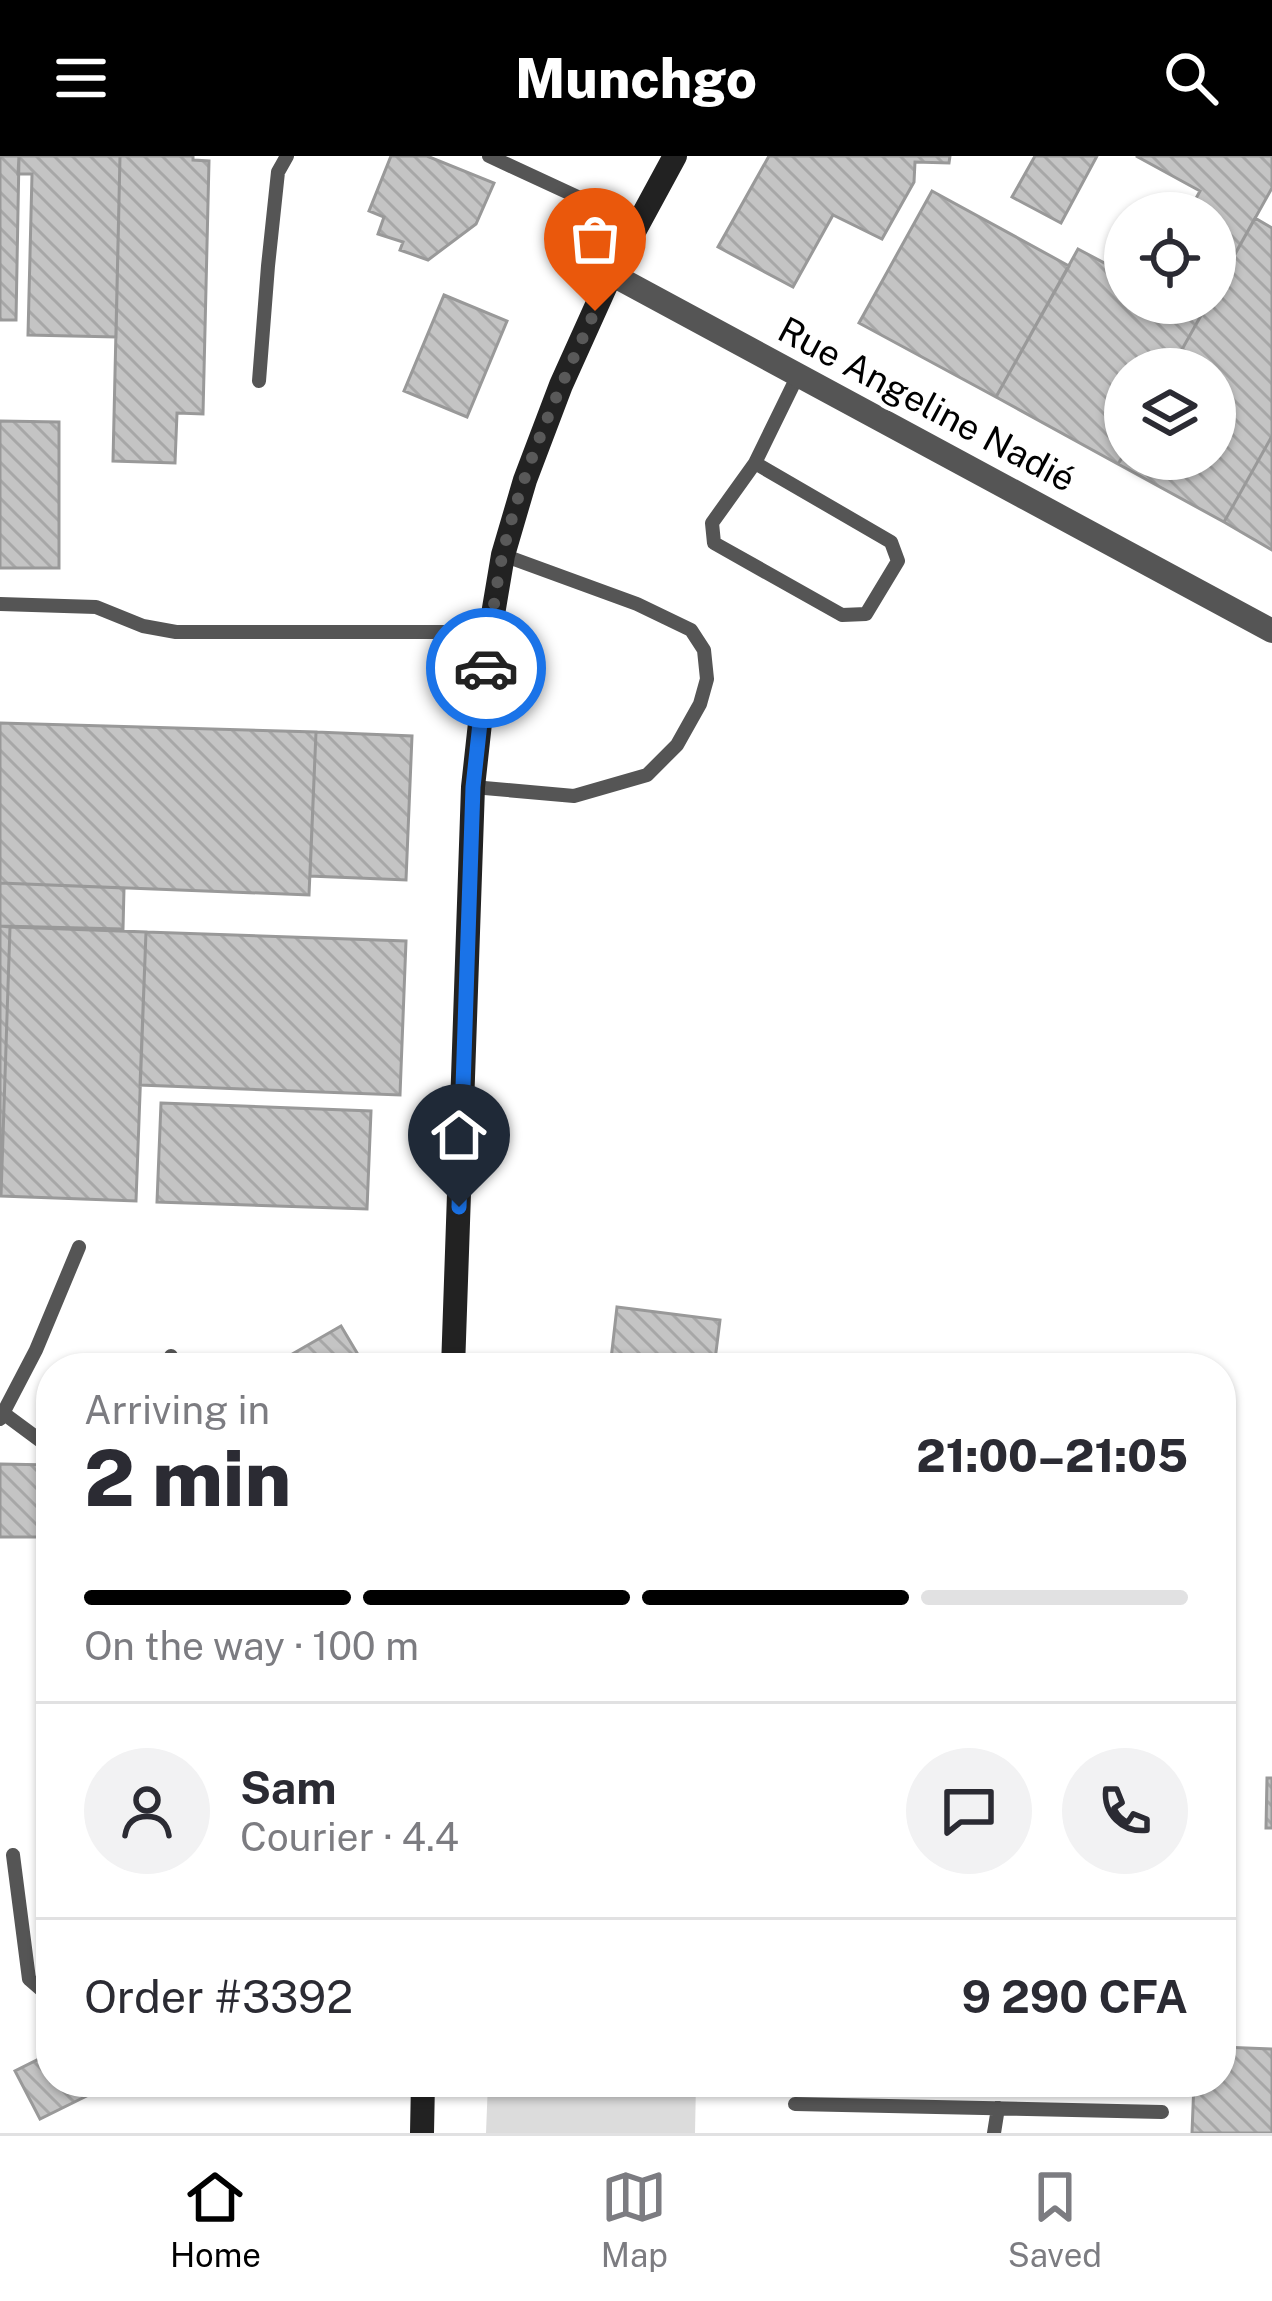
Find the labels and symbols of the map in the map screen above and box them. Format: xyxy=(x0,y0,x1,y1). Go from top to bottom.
pin xyxy=(544,188,646,311)
street label: Rue Angeline Nadié xyxy=(771,308,1083,500)
courier xyxy=(426,608,546,728)
pin xyxy=(408,1084,510,1207)

